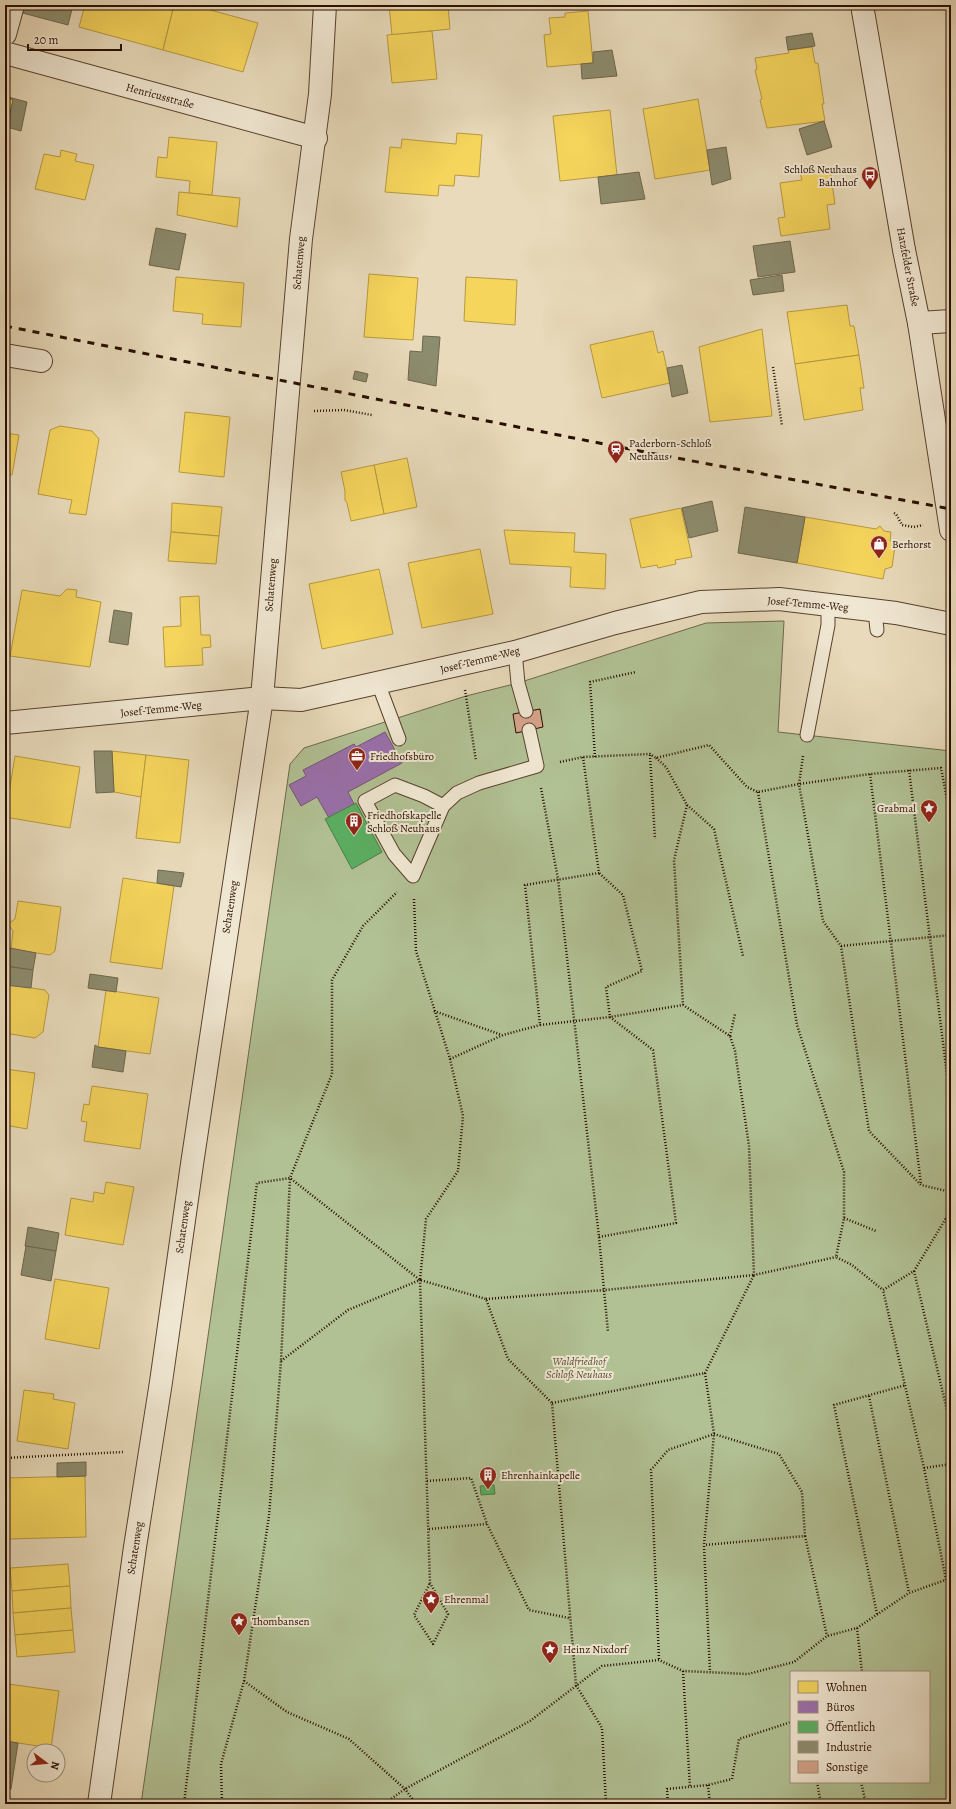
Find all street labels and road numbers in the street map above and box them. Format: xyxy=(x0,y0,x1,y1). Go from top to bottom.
street label: Henricusstraße xyxy=(124,80,196,112)
street label: Hatzfelder Straße xyxy=(893,226,923,308)
street label: Schatenweg xyxy=(289,235,309,290)
street label: Schatenweg xyxy=(261,557,281,612)
street label: Josef-Temme-Weg xyxy=(767,593,850,615)
street label: Josef-Temme-Weg xyxy=(439,643,522,677)
street label: Josef-Temme-Weg xyxy=(120,697,203,721)
street label: Schatenweg xyxy=(218,879,242,935)
street label: Schatenweg xyxy=(172,1199,194,1255)
street label: Schatenweg xyxy=(123,1520,147,1576)

